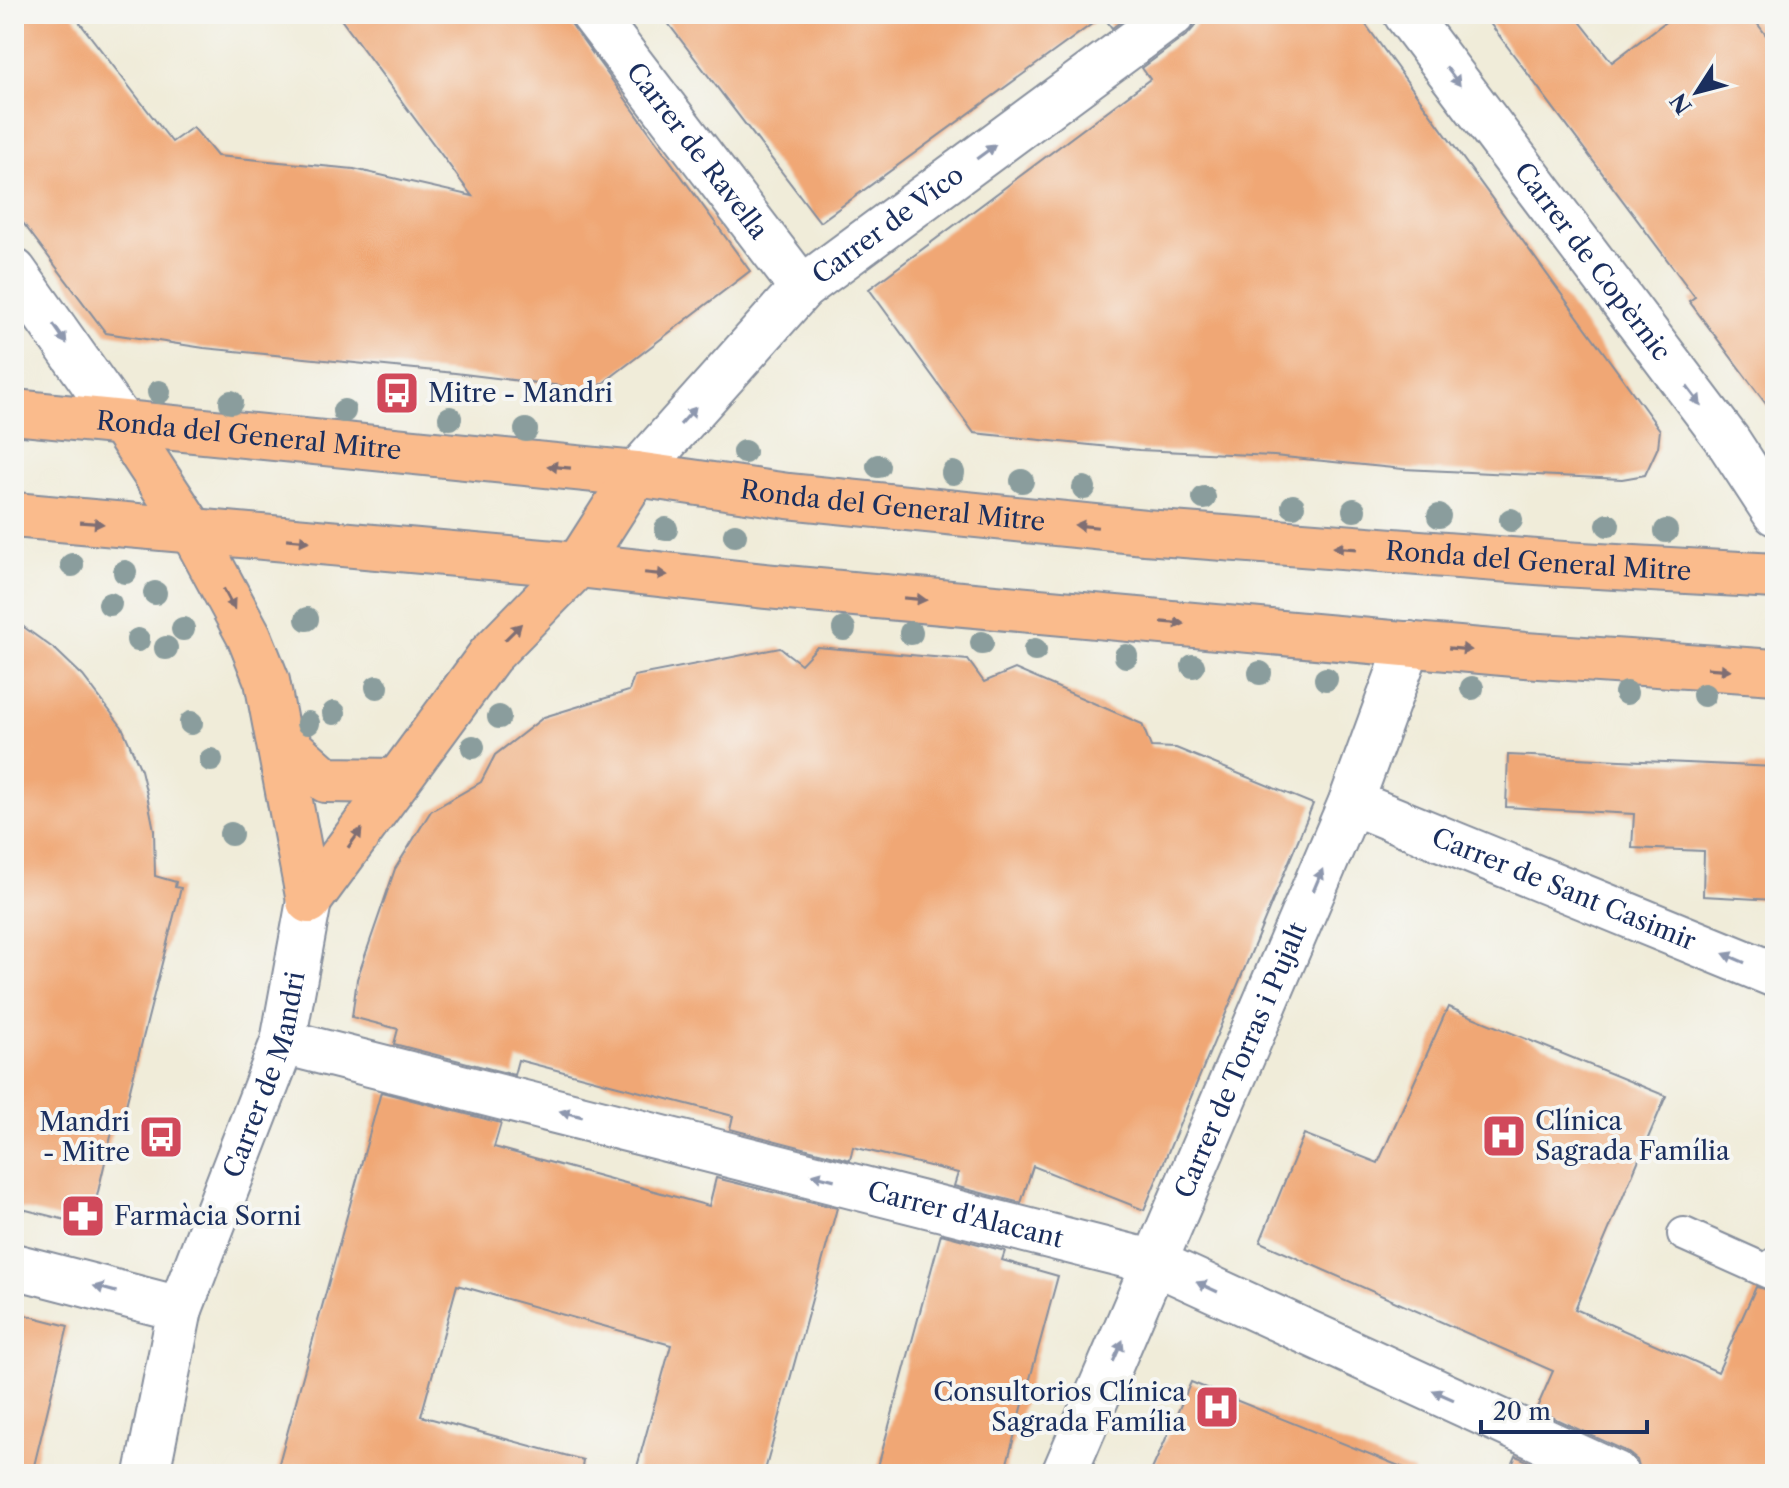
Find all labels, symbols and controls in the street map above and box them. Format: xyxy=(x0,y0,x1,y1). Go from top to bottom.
north arrow xyxy=(1657,52,1737,132)
street label: Carrer de Ravella xyxy=(620,56,775,246)
one-way arrow xyxy=(1445,65,1461,87)
text: N xyxy=(1665,88,1698,119)
one-way arrow xyxy=(975,144,997,160)
street label: Carrer de Copèrnic xyxy=(1508,156,1678,367)
street label: Carrer de Vico xyxy=(806,158,970,291)
one-way arrow xyxy=(53,323,68,344)
bus stop icon: Mitre - Mandri xyxy=(373,369,421,417)
place label: Mitre - Mandri xyxy=(428,377,613,409)
one-way arrow xyxy=(1685,385,1701,406)
street label: Ronda del General Mitre xyxy=(95,404,403,467)
one-way arrow xyxy=(679,406,696,426)
one-way arrow xyxy=(546,460,571,473)
street label: Ronda del General Mitre xyxy=(738,473,1047,538)
one-way arrow xyxy=(80,517,105,530)
one-way arrow xyxy=(1073,520,1098,533)
one-way arrow xyxy=(285,533,310,546)
street label: Ronda del General Mitre xyxy=(1384,534,1692,587)
one-way arrow xyxy=(1332,541,1357,554)
one-way arrow xyxy=(644,567,669,580)
one-way arrow xyxy=(222,587,235,610)
one-way arrow xyxy=(902,593,927,606)
one-way arrow xyxy=(1161,617,1186,630)
one-way arrow xyxy=(503,623,522,642)
one-way arrow xyxy=(1448,643,1473,656)
one-way arrow xyxy=(1707,663,1732,676)
street label: Carrer de Sant Casimir xyxy=(1427,821,1701,957)
one-way arrow xyxy=(347,828,363,848)
one-way arrow xyxy=(1312,868,1325,892)
street label: Carrer de Torras i Pujalt xyxy=(1168,917,1314,1203)
one-way arrow xyxy=(1722,951,1746,964)
street label: Carrer de Mandri xyxy=(216,969,312,1182)
place label: Clínica Sagrada Família xyxy=(1535,1105,1730,1167)
place label: Mandri - Mitre xyxy=(39,1106,130,1168)
one-way arrow xyxy=(558,1107,583,1119)
hospital icon: Clínica Sagrada Família xyxy=(1480,1112,1528,1160)
bus stop icon: Mandri - Mitre xyxy=(137,1113,185,1161)
one-way arrow xyxy=(811,1171,836,1183)
street label: Carrer d'Alacant xyxy=(864,1175,1067,1255)
pharmacy icon: Farmàcia Sorni xyxy=(59,1192,107,1240)
place label: Farmàcia Sorni xyxy=(114,1200,301,1232)
one-way arrow xyxy=(1195,1280,1219,1294)
one-way arrow xyxy=(93,1282,118,1294)
one-way arrow xyxy=(1111,1339,1125,1363)
place label: Consultorios Clínica Sagrada Família xyxy=(933,1376,1186,1438)
hospital icon: Consultorios Clínica Sagrada Família xyxy=(1193,1383,1241,1431)
scale bar xyxy=(1481,1384,1647,1434)
one-way arrow xyxy=(1432,1388,1455,1402)
text: 20 m xyxy=(1493,1397,1551,1426)

